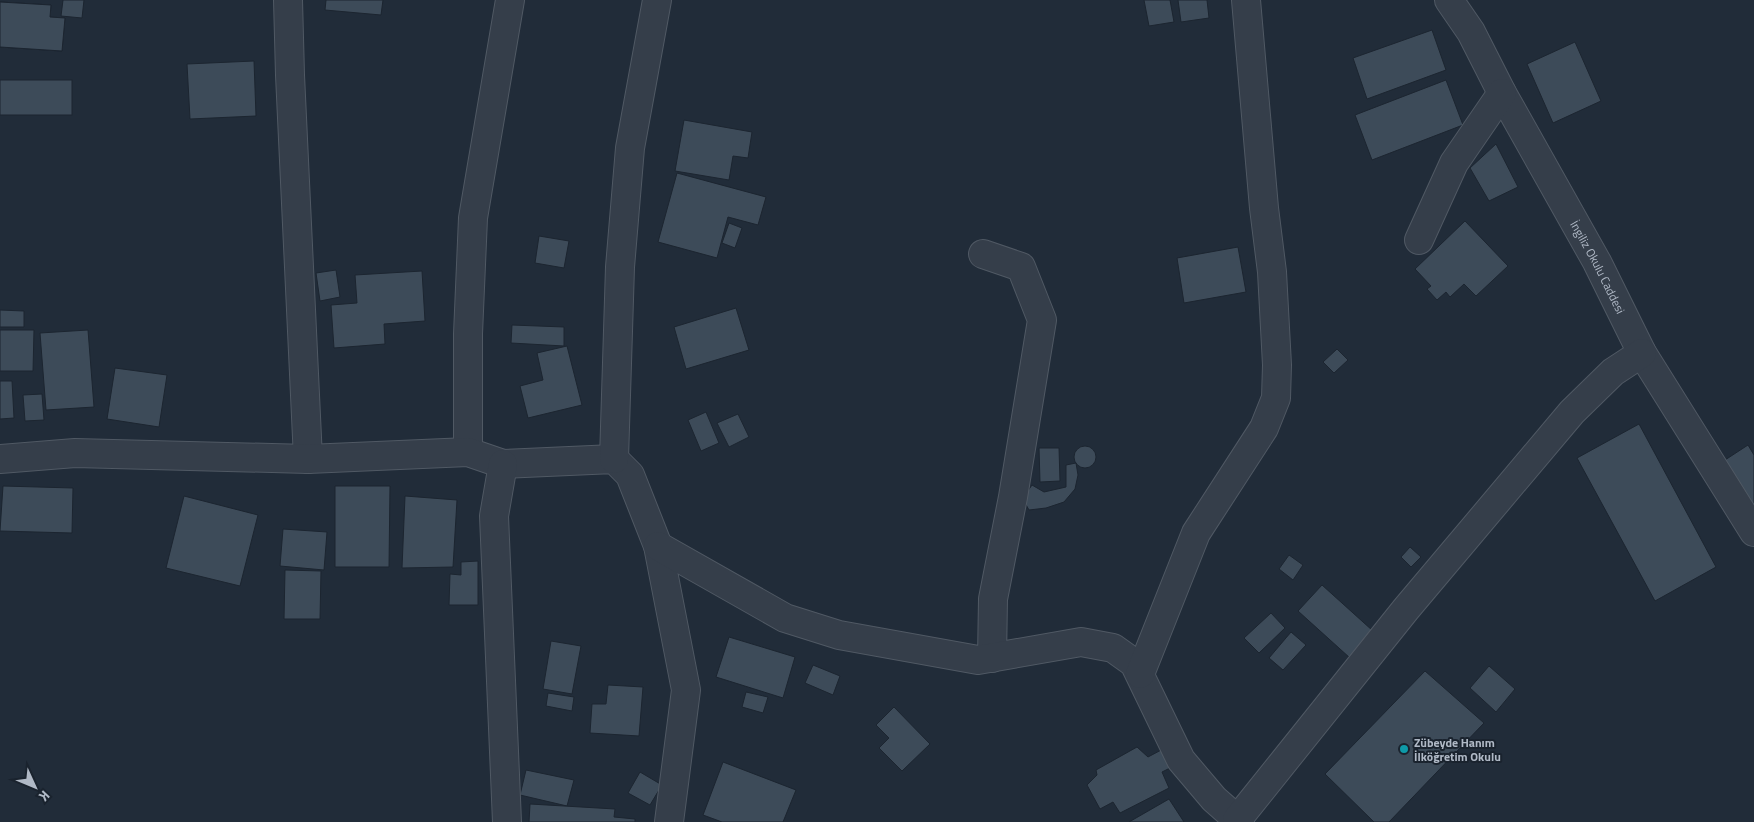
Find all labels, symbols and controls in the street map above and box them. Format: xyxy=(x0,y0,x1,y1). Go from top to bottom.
street label: İngiliz Okulu Caddesi xyxy=(1566,217,1631,317)
place label: Zübeyde Hanım İlköğretim Okulu xyxy=(1414,733,1501,766)
marker: Zübeyde Hanım İlköğretim Okulu xyxy=(1398,743,1410,755)
north arrow xyxy=(10,762,60,812)
text: K xyxy=(34,786,55,807)

